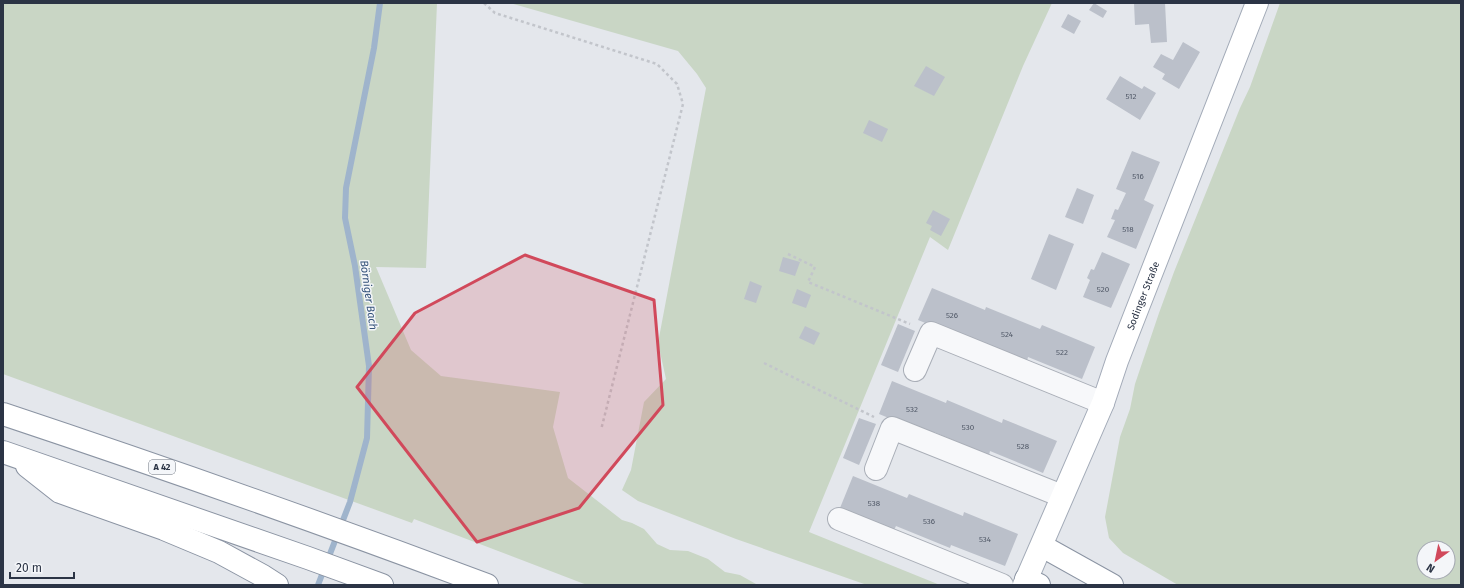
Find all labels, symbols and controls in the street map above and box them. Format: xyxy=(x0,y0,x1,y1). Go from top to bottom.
house number: 512 xyxy=(1125,92,1137,101)
house number: 516 xyxy=(1132,172,1144,181)
house number: 518 xyxy=(1122,225,1134,234)
water label: Börniger Bach xyxy=(357,259,380,331)
street label: Sodinger Straße xyxy=(1125,260,1162,332)
house number: 520 xyxy=(1097,285,1110,294)
house number: 526 xyxy=(946,311,958,320)
house number: 524 xyxy=(1001,330,1014,339)
house number: 522 xyxy=(1056,348,1068,357)
house number: 532 xyxy=(906,405,918,414)
house number: 530 xyxy=(962,423,975,432)
house number: 528 xyxy=(1017,442,1030,451)
road number: A 42 xyxy=(149,460,175,474)
house number: 538 xyxy=(868,499,881,508)
house number: 536 xyxy=(923,517,935,526)
house number: 534 xyxy=(979,535,992,544)
north arrow xyxy=(1416,540,1456,580)
scale bar xyxy=(10,554,74,580)
text: 20 m xyxy=(16,561,42,575)
text: N xyxy=(1424,561,1437,575)

